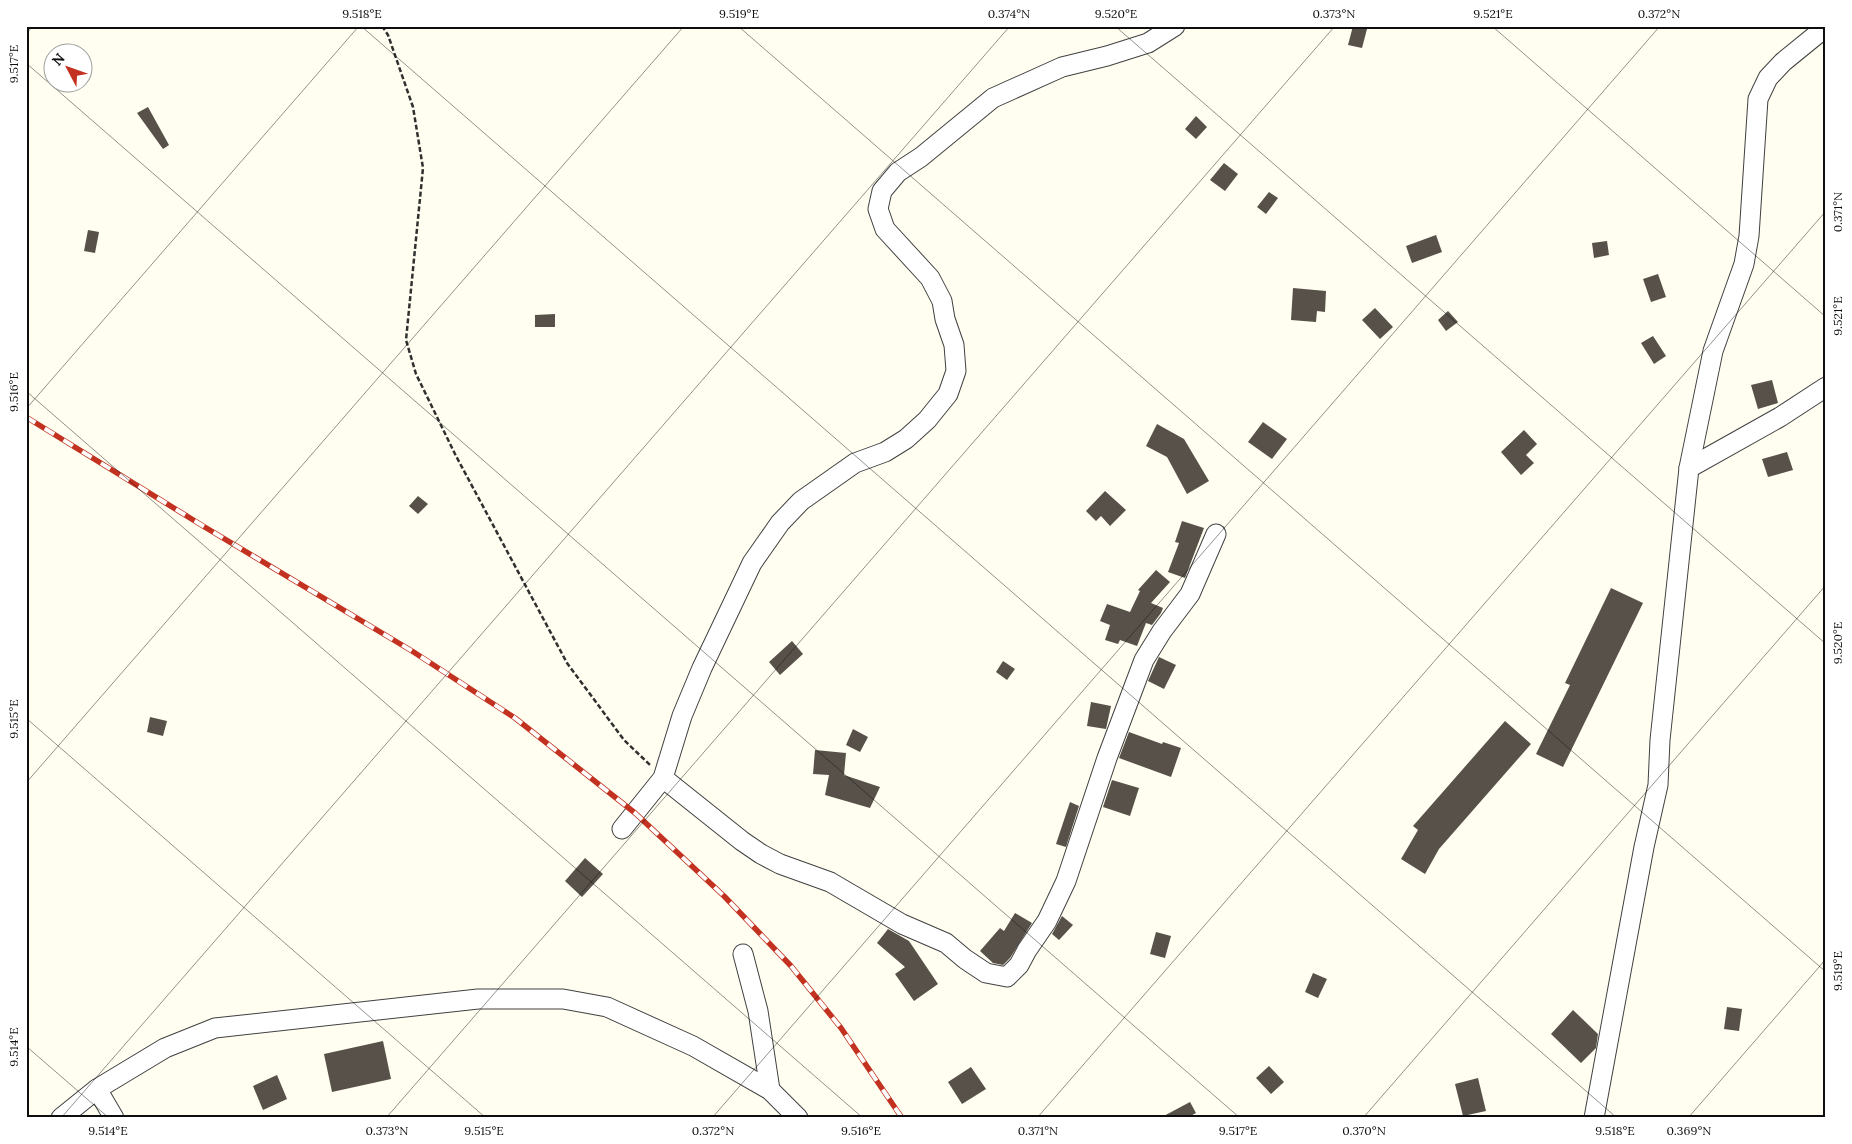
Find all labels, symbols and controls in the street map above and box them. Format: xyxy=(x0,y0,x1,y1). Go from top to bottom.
text: 9.518°E xyxy=(342,6,382,21)
text: 9.519°E xyxy=(719,6,759,21)
text: 0.374°N xyxy=(988,6,1030,21)
text: 9.520°E xyxy=(1095,6,1137,21)
text: 0.373°N xyxy=(1313,6,1355,21)
text: 9.521°E xyxy=(1473,6,1513,21)
text: 0.372°N xyxy=(1638,6,1680,21)
north arrow xyxy=(42,42,92,92)
text: 9.517°E xyxy=(6,45,21,83)
text: N xyxy=(48,49,69,69)
text: 0.371°N xyxy=(1830,192,1845,232)
text: 9.521°E xyxy=(1830,296,1845,336)
text: 9.516°E xyxy=(6,372,21,412)
text: 9.520°E xyxy=(1830,622,1845,664)
text: 9.515°E xyxy=(6,699,21,739)
text: 9.519°E xyxy=(1830,951,1845,991)
text: 9.514°E xyxy=(6,1027,21,1067)
text: 9.514°E xyxy=(88,1123,128,1138)
text: 0.373°N xyxy=(366,1123,408,1138)
text: 9.515°E xyxy=(464,1123,504,1138)
text: 0.372°N xyxy=(692,1123,734,1138)
text: 9.516°E xyxy=(841,1123,881,1138)
text: 0.371°N xyxy=(1018,1123,1058,1138)
text: 9.517°E xyxy=(1219,1123,1257,1138)
text: 0.370°N xyxy=(1342,1123,1386,1138)
text: 9.518°E xyxy=(1595,1123,1635,1138)
text: 0.369°N xyxy=(1667,1123,1711,1138)

